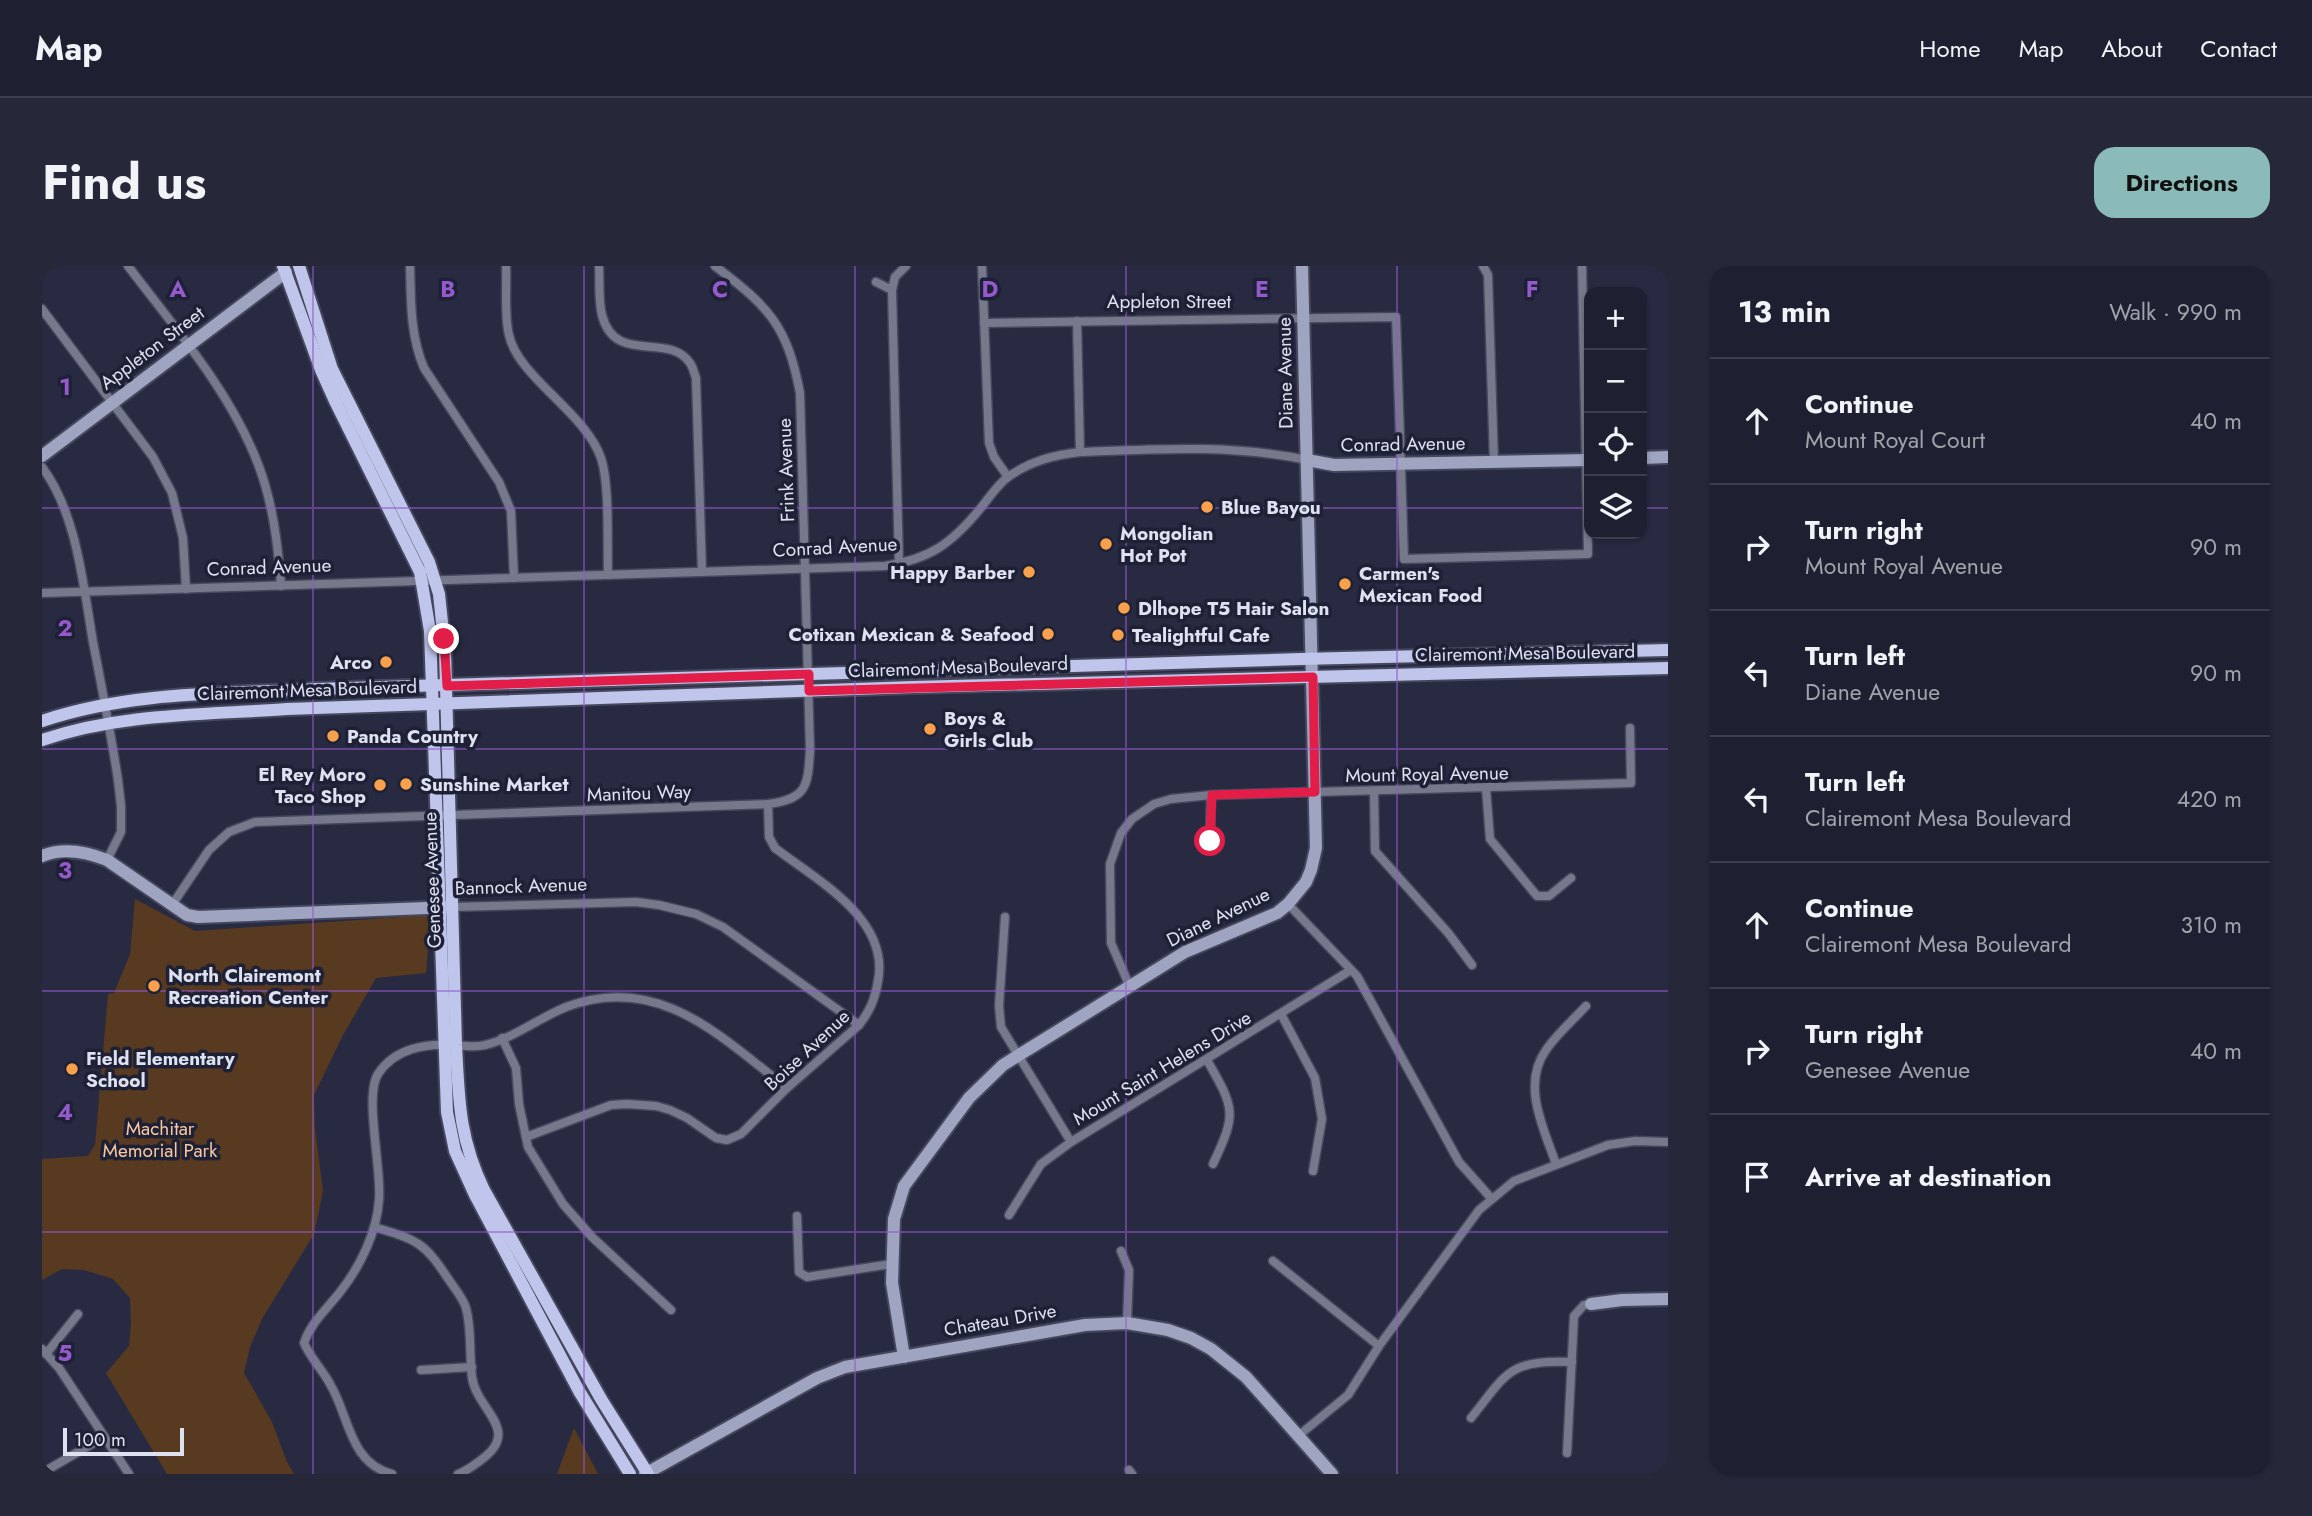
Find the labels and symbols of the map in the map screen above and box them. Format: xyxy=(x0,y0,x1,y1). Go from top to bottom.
text: A xyxy=(169,272,187,306)
text: B xyxy=(440,272,456,306)
text: C xyxy=(712,272,728,306)
text: D xyxy=(982,272,999,306)
text: E xyxy=(1255,272,1269,306)
text: F xyxy=(1526,272,1538,306)
street label: Appleton Street xyxy=(1107,288,1232,315)
street label: Appleton Street xyxy=(94,300,210,396)
street label: Diane Avenue xyxy=(1271,317,1299,429)
text: 1 xyxy=(59,370,71,404)
street label: Frink Avenue xyxy=(771,417,801,522)
street label: Conrad Avenue xyxy=(1340,429,1466,459)
place label: Blue Bayou xyxy=(1221,494,1321,521)
marker: Blue Bayou xyxy=(1199,499,1215,515)
place label: Mongolian Hot Pot xyxy=(1120,520,1213,569)
street label: Conrad Avenue xyxy=(772,530,898,564)
marker: Mongolian Hot Pot xyxy=(1098,536,1114,552)
street label: Conrad Avenue xyxy=(206,551,332,583)
place label: Happy Barber xyxy=(890,559,1015,586)
place label: Carmen's Mexican Food xyxy=(1359,560,1482,609)
marker: Happy Barber xyxy=(1021,564,1037,580)
marker: Carmen's Mexican Food xyxy=(1337,576,1353,592)
place label: Dlhope T5 Hair Salon xyxy=(1138,595,1329,622)
marker: Dlhope T5 Hair Salon xyxy=(1116,600,1132,616)
text: 2 xyxy=(57,611,73,645)
place label: Cotixan Mexican & Seafood xyxy=(788,621,1034,648)
place label: Tealightful Cafe xyxy=(1132,622,1270,649)
route end xyxy=(428,623,459,654)
marker: Cotixan Mexican & Seafood xyxy=(1040,626,1056,642)
marker: Tealightful Cafe xyxy=(1110,627,1126,643)
street label: Clairemont Mesa Boulevard xyxy=(1415,638,1635,668)
place label: Arco xyxy=(329,649,372,676)
street label: Clairemont Mesa Boulevard xyxy=(847,650,1069,684)
marker: Arco xyxy=(378,654,394,670)
street label: Clairemont Mesa Boulevard xyxy=(196,673,418,707)
place label: Boys & Girls Club xyxy=(944,705,1033,754)
marker: Boys & Girls Club xyxy=(922,721,938,737)
place label: Panda Country xyxy=(347,723,479,750)
marker: Panda Country xyxy=(325,728,341,744)
street label: Mount Royal Avenue xyxy=(1345,759,1509,789)
place label: El Rey Moro Taco Shop xyxy=(258,761,366,810)
place label: Sunshine Market xyxy=(420,771,569,798)
marker: Sunshine Market xyxy=(398,776,414,792)
marker: El Rey Moro Taco Shop xyxy=(372,777,388,793)
street label: Manitou Way xyxy=(586,778,692,808)
street label: Genesee Avenue xyxy=(416,811,448,949)
route start xyxy=(1194,825,1225,856)
text: 3 xyxy=(58,853,72,887)
street label: Bannock Avenue xyxy=(454,870,588,902)
street label: Diane Avenue xyxy=(1162,880,1274,954)
place label: North Clairemont Recreation Center xyxy=(168,962,328,1011)
marker: North Clairemont Recreation Center xyxy=(146,978,162,994)
street label: Boise Avenue xyxy=(758,1003,856,1097)
street label: Mount Saint Helens Drive xyxy=(1068,1004,1256,1132)
place label: Field Elementary School xyxy=(86,1045,236,1094)
marker: Field Elementary School xyxy=(64,1061,80,1077)
text: 4 xyxy=(57,1095,73,1129)
park label: Machitar Memorial Park xyxy=(103,1115,218,1164)
street label: Chateau Drive xyxy=(942,1297,1058,1343)
text: 5 xyxy=(58,1336,72,1370)
scale bar xyxy=(63,1425,184,1457)

